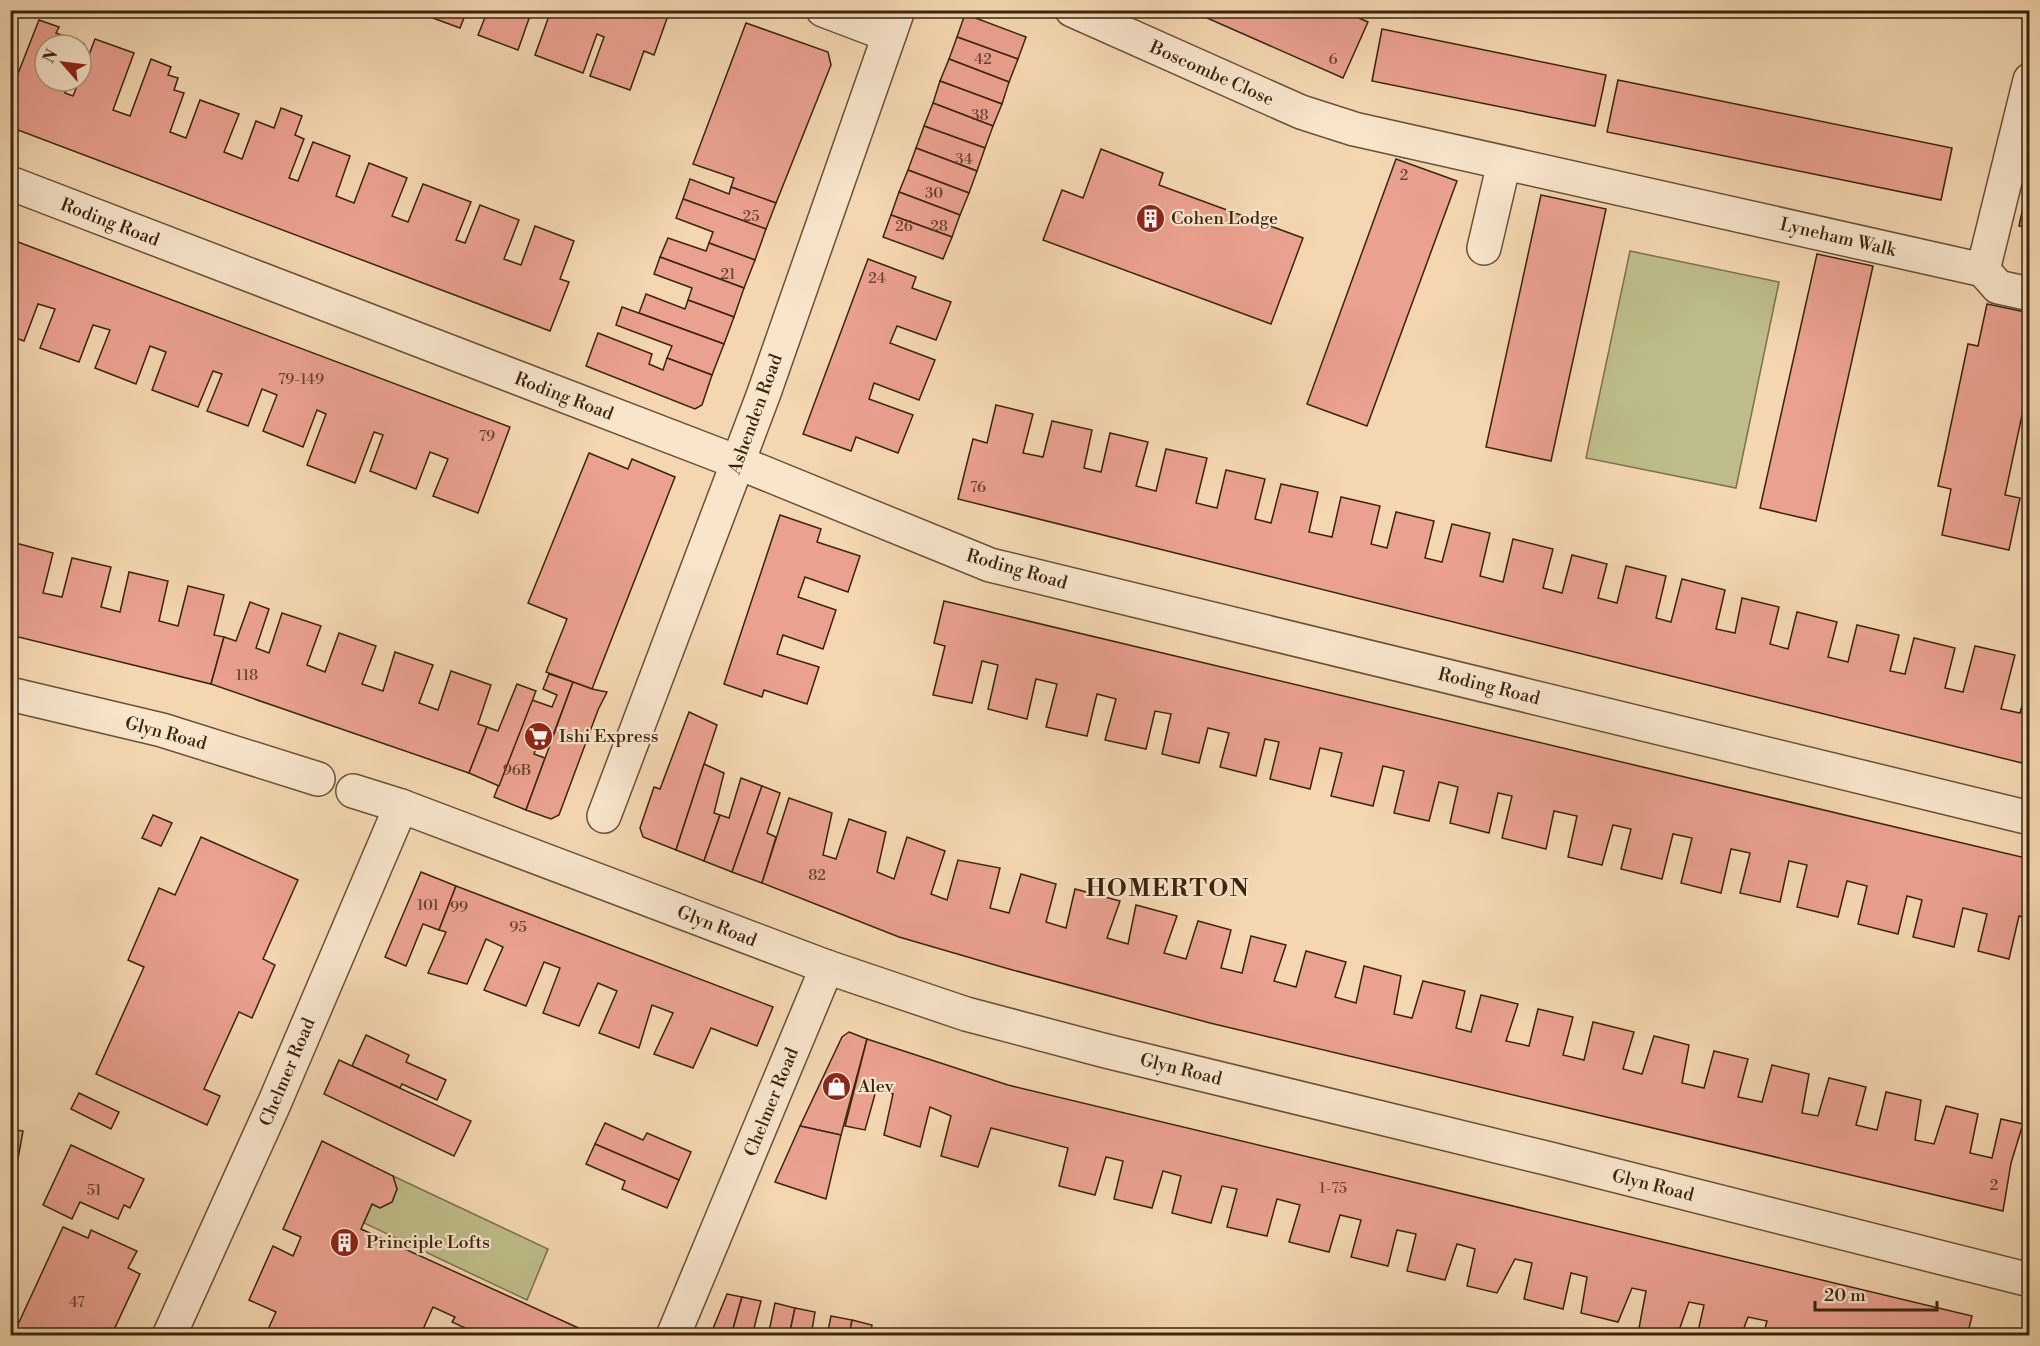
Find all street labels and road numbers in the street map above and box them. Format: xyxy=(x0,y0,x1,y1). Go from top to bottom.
street label: Boscombe Close xyxy=(1145,35,1277,111)
street label: Roding Road xyxy=(57,193,163,252)
street label: Lyneham Walk xyxy=(1778,213,1900,262)
street label: Ashenden Road xyxy=(723,350,788,478)
street label: Roding Road xyxy=(511,367,617,426)
street label: Roding Road xyxy=(964,544,1071,595)
street label: Roding Road xyxy=(1436,663,1543,710)
street label: Glyn Road xyxy=(123,712,210,756)
street label: Glyn Road xyxy=(674,901,761,952)
street label: Chelmer Road xyxy=(254,1014,321,1130)
street label: Chelmer Road xyxy=(739,1044,804,1160)
street label: Glyn Road xyxy=(1138,1048,1225,1091)
street label: Glyn Road xyxy=(1610,1164,1697,1207)

